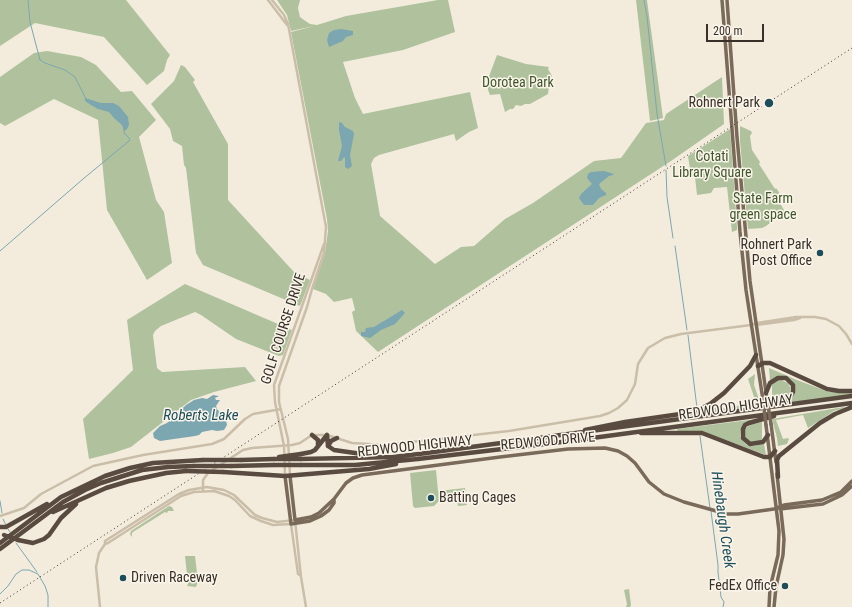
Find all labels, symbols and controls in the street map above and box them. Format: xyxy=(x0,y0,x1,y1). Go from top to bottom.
scale bar xyxy=(708,16,766,42)
text: 200 m xyxy=(713,24,743,38)
park label: Dorotea Park xyxy=(482,75,554,91)
place label: Rohnert Park xyxy=(689,95,760,111)
marker: Rohnert Park xyxy=(763,97,775,109)
park label: Cotati Library Square xyxy=(672,149,752,182)
park label: State Farm green space xyxy=(729,191,797,224)
place label: Rohnert Park Post Office xyxy=(741,237,812,270)
marker: Rohnert Park Post Office xyxy=(815,248,825,258)
street label: GOLF COURSE DRIVE xyxy=(258,271,310,387)
street label: REDWOOD HIGHWAY xyxy=(678,392,794,424)
water label: Roberts Lake xyxy=(163,407,239,425)
street label: REDWOOD DRIVE xyxy=(500,430,596,454)
street label: REDWOOD HIGHWAY xyxy=(357,433,473,461)
water label: Hinebaugh Creek xyxy=(706,470,738,570)
place label: Batting Cages xyxy=(439,490,516,506)
marker: Batting Cages xyxy=(426,493,436,503)
place label: Driven Raceway xyxy=(131,570,218,586)
marker: Driven Raceway xyxy=(118,573,128,583)
place label: FedEx Office xyxy=(709,578,777,594)
marker: FedEx Office xyxy=(780,581,790,591)

